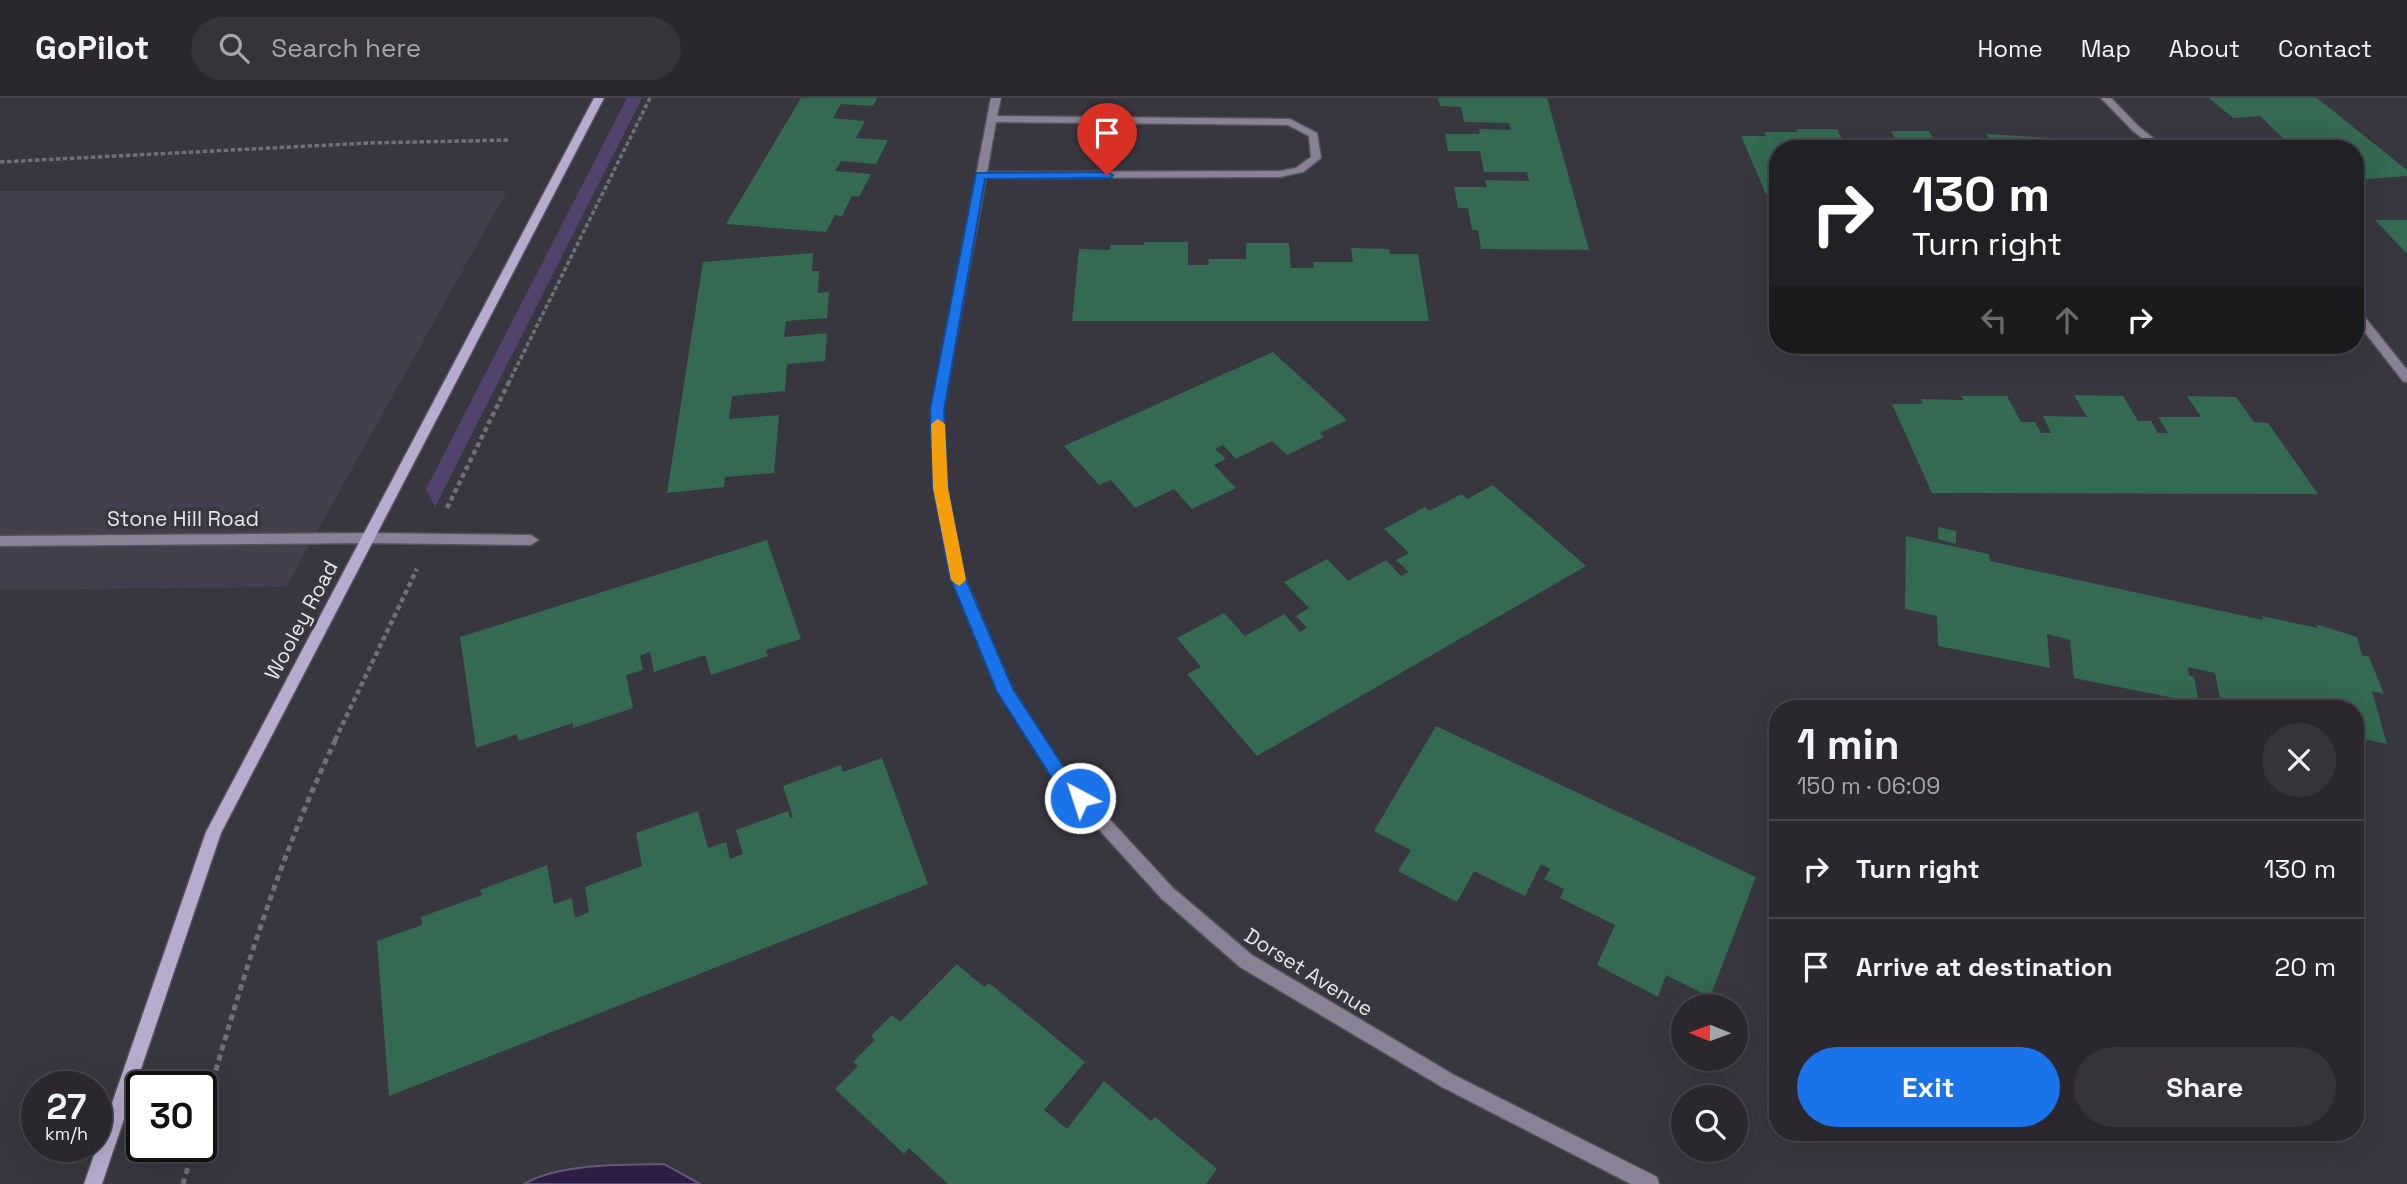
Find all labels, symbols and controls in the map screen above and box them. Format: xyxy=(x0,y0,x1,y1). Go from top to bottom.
search box xyxy=(191,17,681,80)
text: GoPilot xyxy=(35,27,149,69)
icon: search xyxy=(215,29,253,67)
text: Search here xyxy=(271,31,421,65)
text: Home xyxy=(1977,33,2043,64)
text: Map xyxy=(2081,33,2131,64)
text: About xyxy=(2169,33,2240,64)
text: Contact xyxy=(2278,33,2372,64)
pin xyxy=(1077,103,1137,175)
icon: arrive xyxy=(1088,114,1126,152)
text: 130 m xyxy=(1912,163,2050,225)
icon: right xyxy=(1797,168,1888,259)
text: Turn right xyxy=(1912,224,2062,264)
icon: left xyxy=(1975,301,2013,339)
icon: ahead xyxy=(2048,301,2086,339)
icon: right xyxy=(2121,301,2159,339)
street label: Stone Hill Road xyxy=(107,505,259,532)
street label: Wooley Road xyxy=(258,556,344,684)
text: 1 min xyxy=(1797,718,1900,771)
button: close xyxy=(2262,723,2336,797)
position arrow xyxy=(1043,761,1117,835)
text: 150 m · 06:09 xyxy=(1797,771,1940,801)
icon: right xyxy=(1797,850,1835,888)
text: Turn right xyxy=(1856,852,1980,886)
text: 130 m xyxy=(2264,852,2336,886)
street label: Dorset Avenue xyxy=(1240,922,1378,1022)
icon: arrive xyxy=(1797,948,1835,986)
text: Arrive at destination xyxy=(1856,950,2113,984)
text: 20 m xyxy=(2275,950,2336,984)
north arrow xyxy=(1671,994,1748,1071)
map controls xyxy=(1671,994,1748,1162)
button: Exit xyxy=(1797,1047,2060,1127)
button: Share xyxy=(2074,1047,2336,1127)
speed limit sign: 30 xyxy=(126,1071,217,1162)
text: 27 xyxy=(47,1085,86,1129)
button: search xyxy=(1671,1085,1748,1162)
text: km/h xyxy=(45,1122,88,1145)

